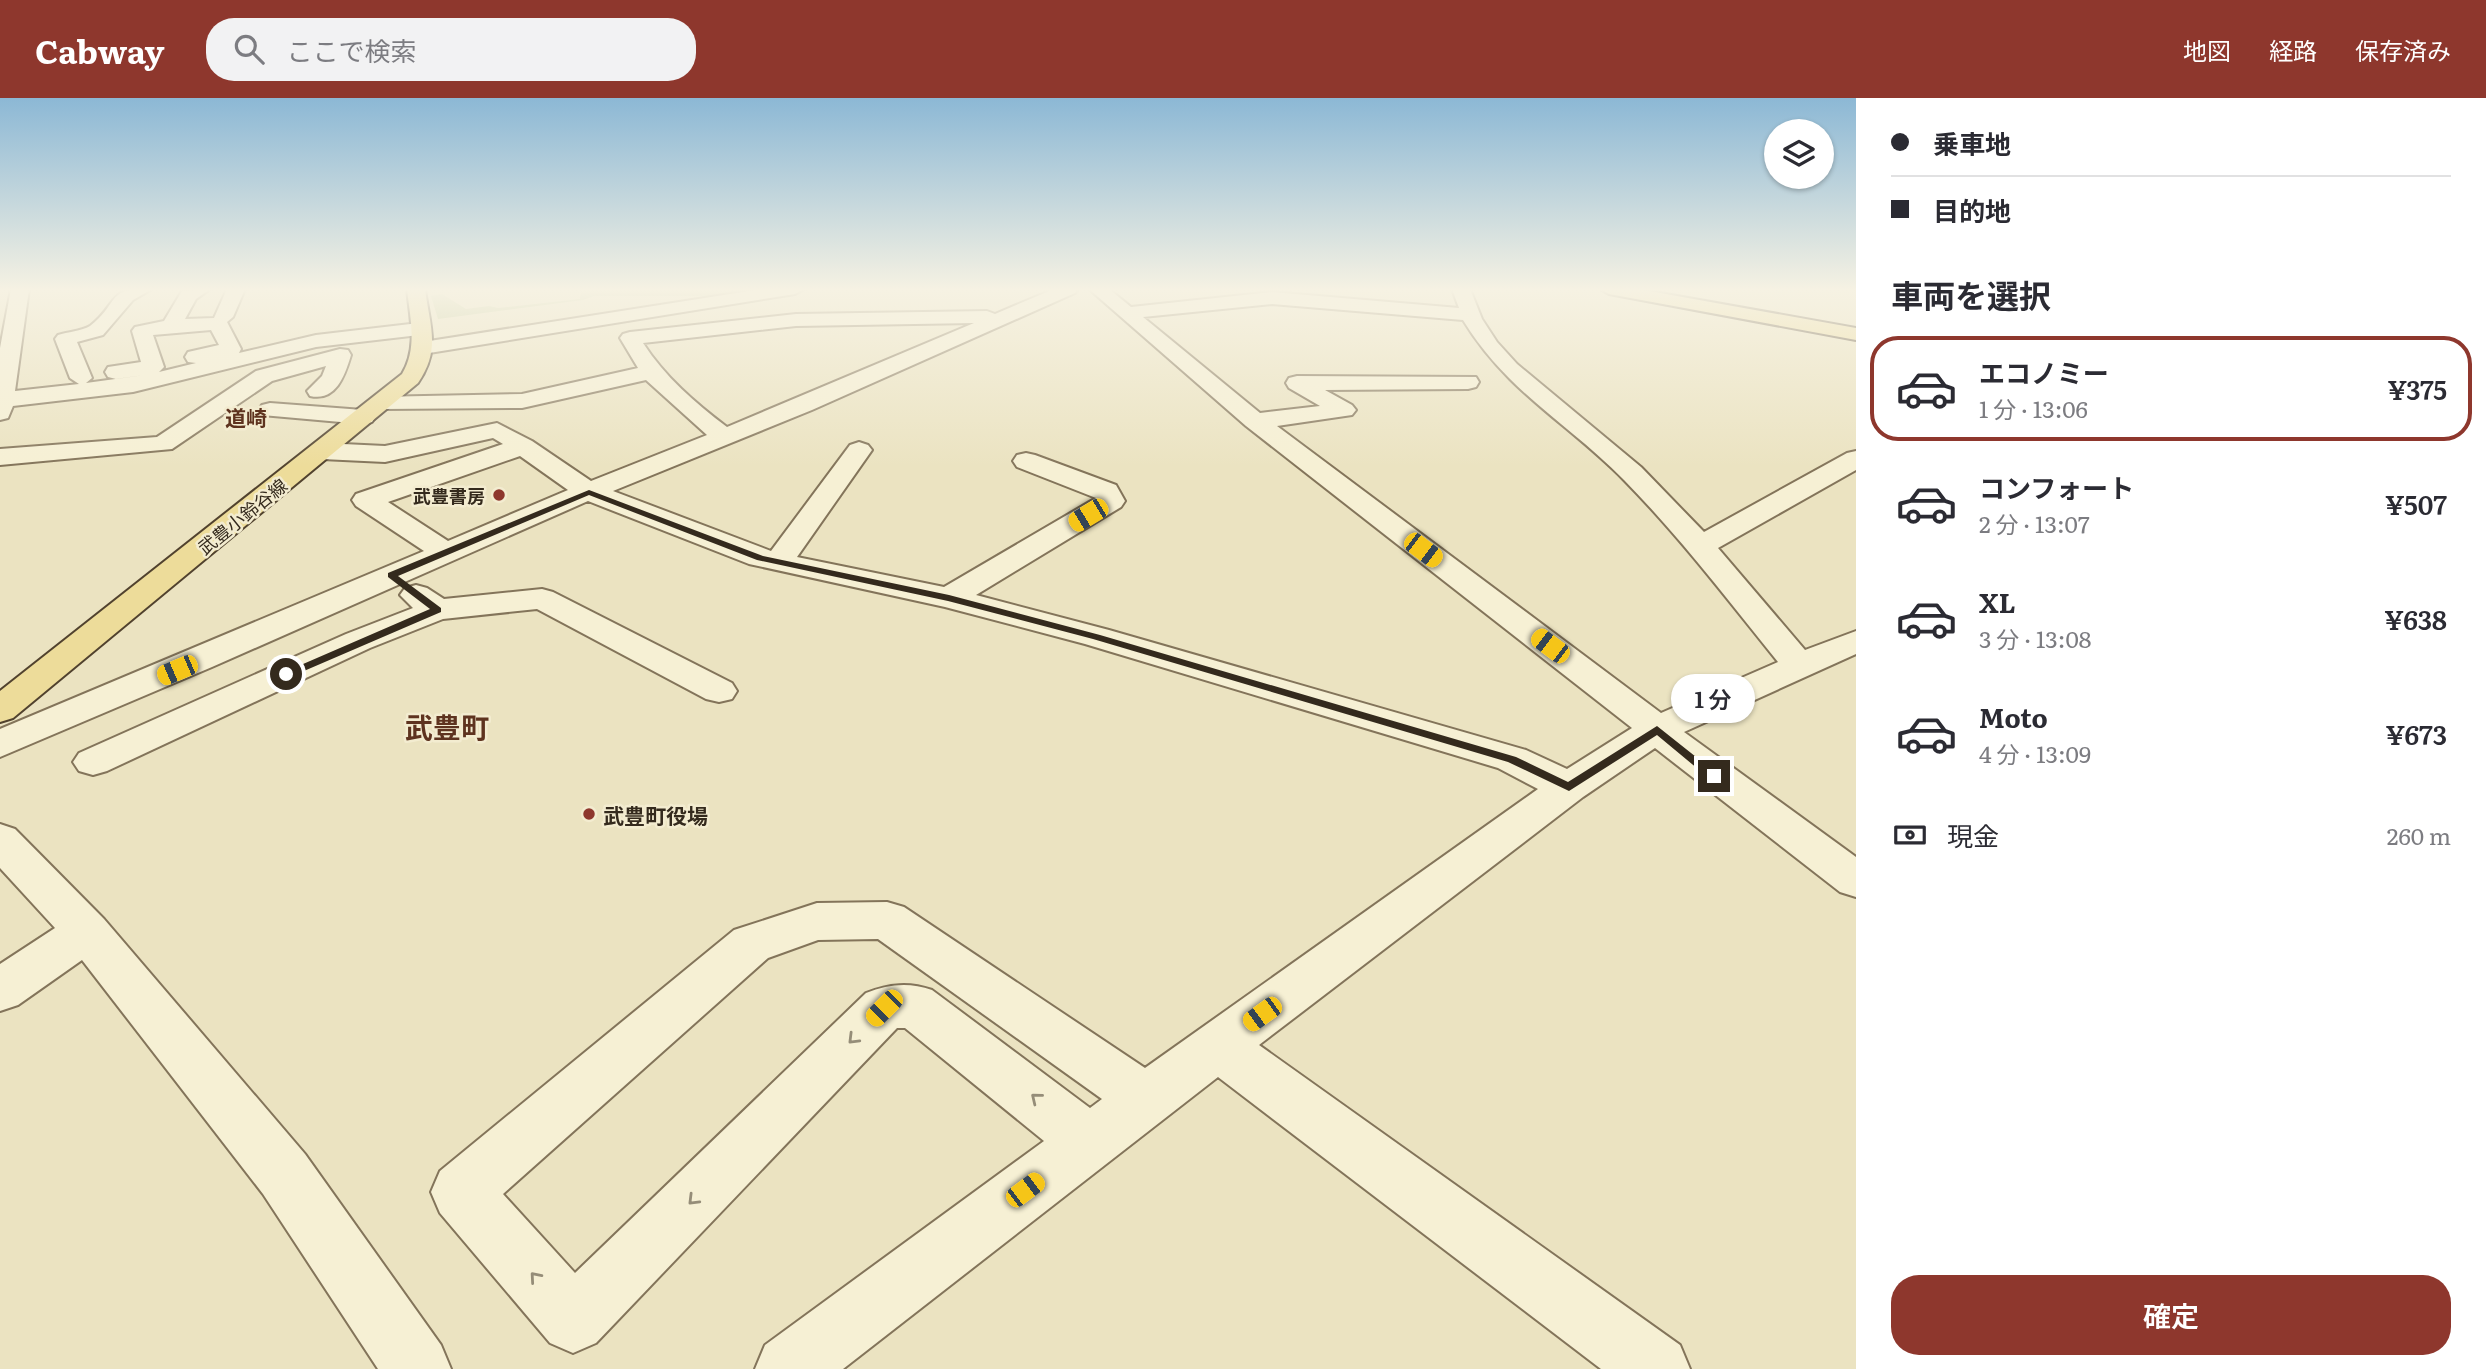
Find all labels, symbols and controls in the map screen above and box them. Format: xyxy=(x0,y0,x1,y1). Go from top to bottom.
search box xyxy=(206,18,696,81)
text: Cabway xyxy=(35,25,164,74)
icon: search xyxy=(230,30,268,68)
text: ここで検索 xyxy=(286,30,416,69)
text: 地図 xyxy=(2183,32,2231,67)
text: 経路 xyxy=(2269,32,2317,67)
text: 保存済み xyxy=(2355,32,2451,67)
map controls xyxy=(1764,119,1834,189)
button: layers xyxy=(1764,119,1834,189)
text: 乗車地 xyxy=(1933,123,2011,162)
text: 目的地 xyxy=(1933,190,2011,229)
text: 車両を選択 xyxy=(1891,270,2051,318)
text: エコノミー xyxy=(1979,352,2109,391)
icon: car xyxy=(1895,357,1958,420)
text: ¥375 xyxy=(2387,369,2447,408)
text: 1 分 · 13:06 xyxy=(1979,391,2088,425)
district label: 道崎 xyxy=(225,401,267,432)
text: コンフォート xyxy=(1979,467,2134,506)
street label: 武豊小鈴谷線 xyxy=(192,472,292,560)
icon: car xyxy=(1895,472,1958,535)
place label: 武豊書房 xyxy=(413,482,485,509)
text: ¥507 xyxy=(2385,484,2447,523)
marker: 武豊書房 xyxy=(491,487,507,503)
car xyxy=(1065,495,1112,535)
text: 2 分 · 13:07 xyxy=(1979,506,2090,540)
car xyxy=(1400,529,1447,571)
text: XL xyxy=(1979,582,2016,621)
icon: car xyxy=(1895,587,1958,650)
text: ¥638 xyxy=(2384,599,2447,638)
text: 3 分 · 13:08 xyxy=(1979,621,2091,655)
car xyxy=(1527,625,1574,667)
car xyxy=(154,652,201,688)
route start xyxy=(270,658,302,690)
callout: 1 分 xyxy=(1672,674,1756,724)
text: 1 分 xyxy=(1694,681,1732,715)
text: Moto xyxy=(1979,697,2048,736)
icon: car xyxy=(1895,702,1958,765)
district label: 武豊町 xyxy=(405,705,489,747)
text: ¥673 xyxy=(2386,714,2447,753)
text: 4 分 · 13:09 xyxy=(1979,736,2091,770)
route end xyxy=(1698,760,1730,792)
place label: 武豊町役場 xyxy=(603,799,708,830)
marker: 武豊町役場 xyxy=(581,806,597,822)
text: 現金 xyxy=(1947,815,1999,854)
icon: cash xyxy=(1891,816,1929,854)
text: 260 m xyxy=(2387,818,2451,852)
car xyxy=(862,986,907,1030)
car xyxy=(1239,993,1286,1035)
one-way arrow xyxy=(849,1030,862,1043)
one-way arrow xyxy=(1032,1094,1044,1107)
car xyxy=(1002,1169,1049,1211)
one-way arrow xyxy=(688,1191,701,1204)
one-way arrow xyxy=(530,1272,543,1285)
button: 確定 xyxy=(1891,1275,2451,1355)

